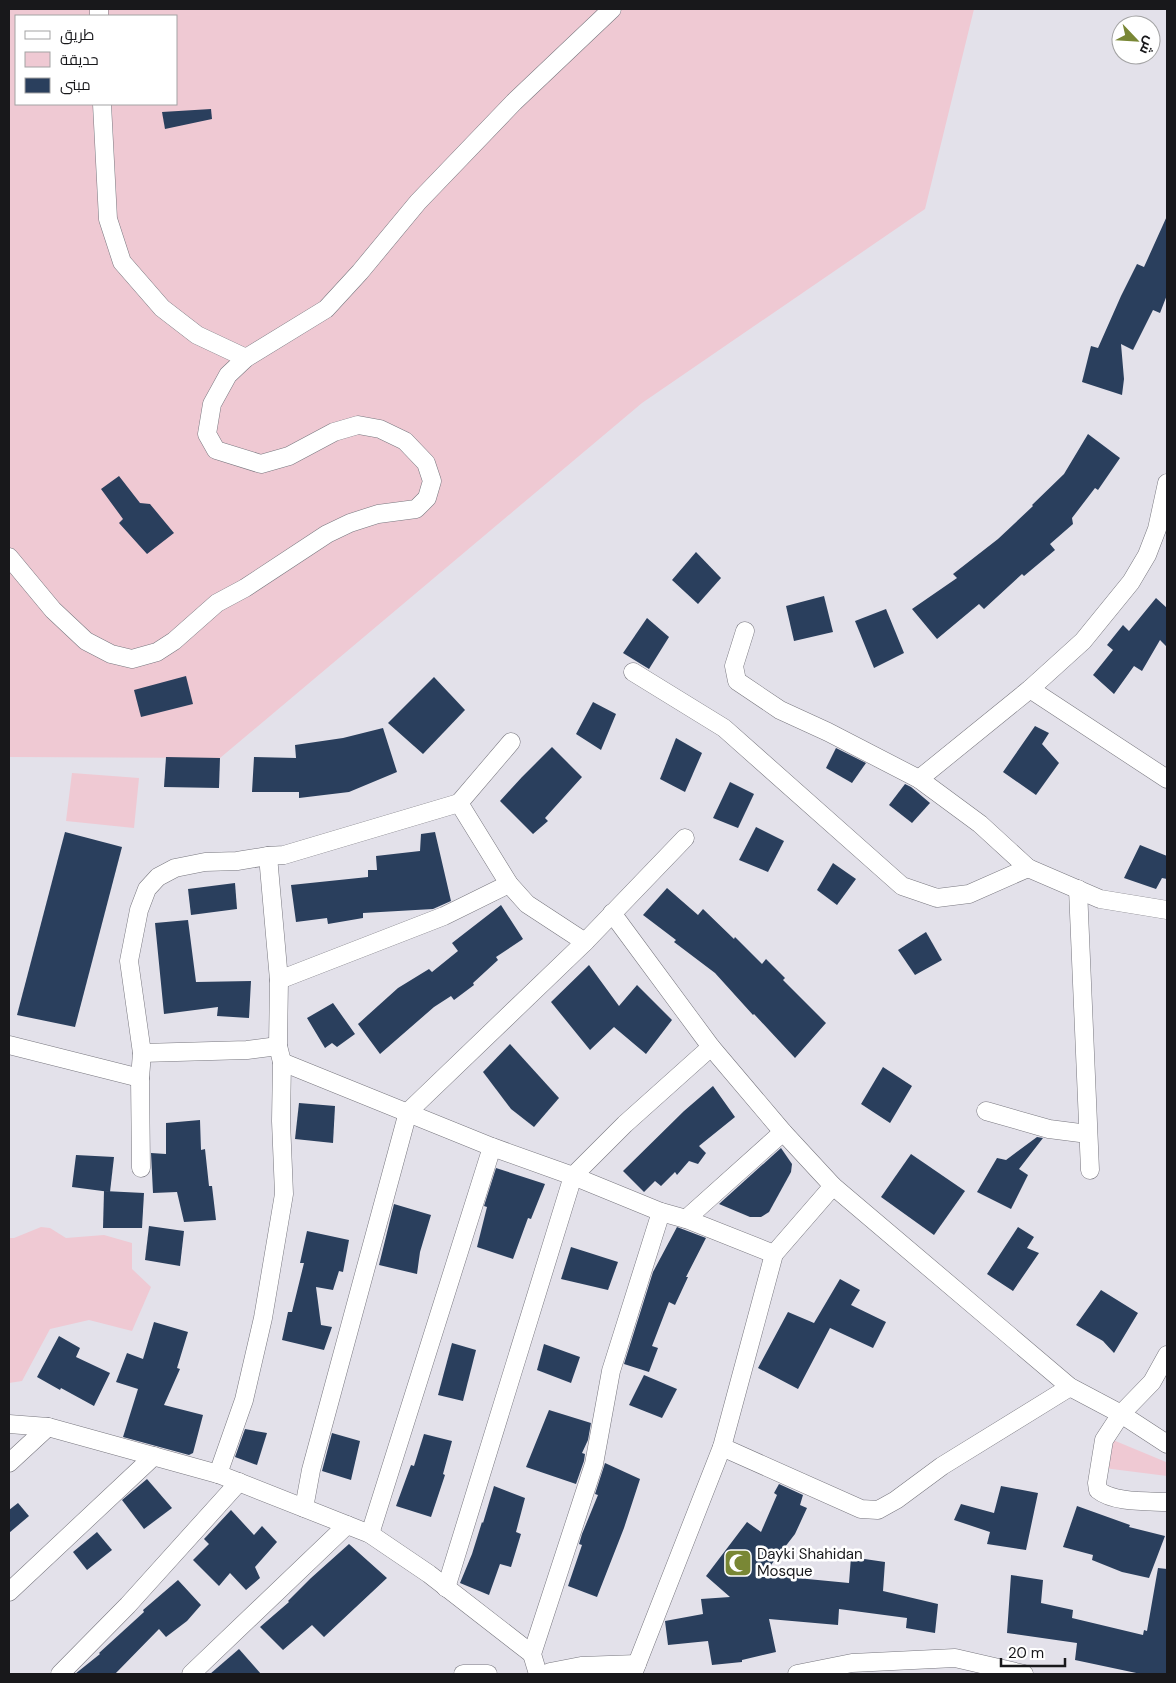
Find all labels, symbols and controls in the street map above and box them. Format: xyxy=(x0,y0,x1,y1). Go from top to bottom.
legend xyxy=(15,15,178,105)
north arrow xyxy=(1111,15,1161,65)
text: طريق xyxy=(60,25,94,45)
text: ش xyxy=(1136,34,1160,57)
text: حديقة xyxy=(60,50,99,70)
text: مبنى xyxy=(60,75,91,95)
place label: Dayki Shahidan Mosque xyxy=(757,1544,863,1581)
mosque icon: Dayki Shahidan Mosque xyxy=(723,1548,753,1578)
scale bar xyxy=(1001,1636,1065,1668)
text: 20 m xyxy=(1008,1643,1044,1663)

